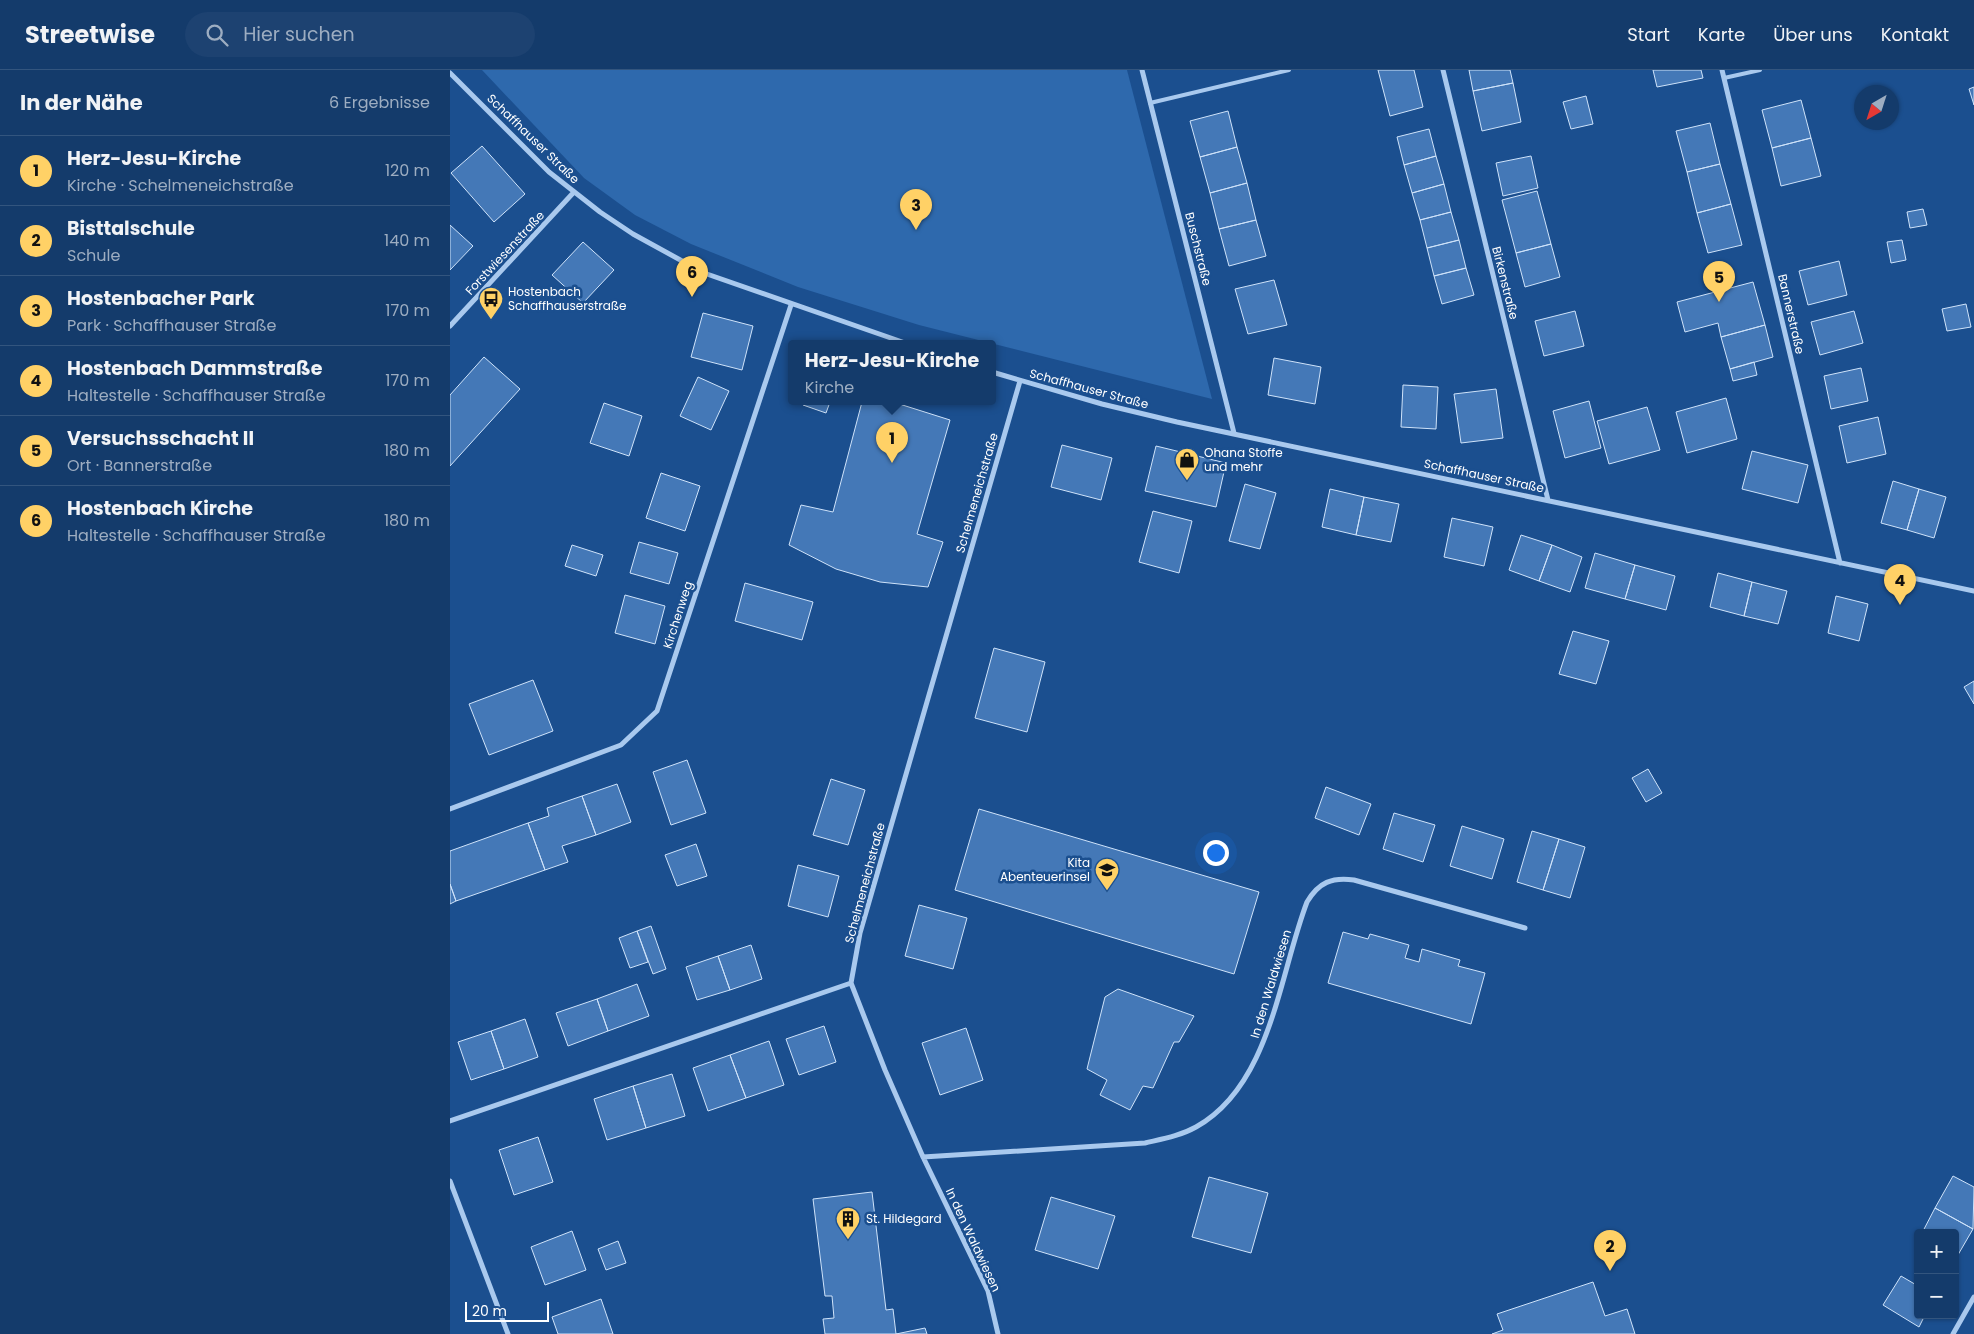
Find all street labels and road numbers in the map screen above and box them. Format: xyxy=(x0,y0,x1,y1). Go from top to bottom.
street label: Schaffhauser Straße xyxy=(483,90,583,187)
street label: Forstwiesenstraße xyxy=(461,207,548,298)
street label: Buschstraße xyxy=(1181,210,1216,287)
street label: Birkenstraße xyxy=(1488,244,1523,321)
street label: Bannerstraße xyxy=(1774,272,1809,356)
street label: Schaffhauser Straße xyxy=(1028,364,1150,413)
street label: Schelmeneichstraße xyxy=(951,431,1002,555)
street label: Schaffhauser Straße xyxy=(1422,454,1546,497)
street label: Kirchenweg xyxy=(659,579,696,651)
street label: Schelmeneichstraße xyxy=(840,821,889,945)
street label: In den Waldwiesen xyxy=(1246,927,1295,1040)
street label: In den Waldwiesen xyxy=(942,1185,1005,1294)

